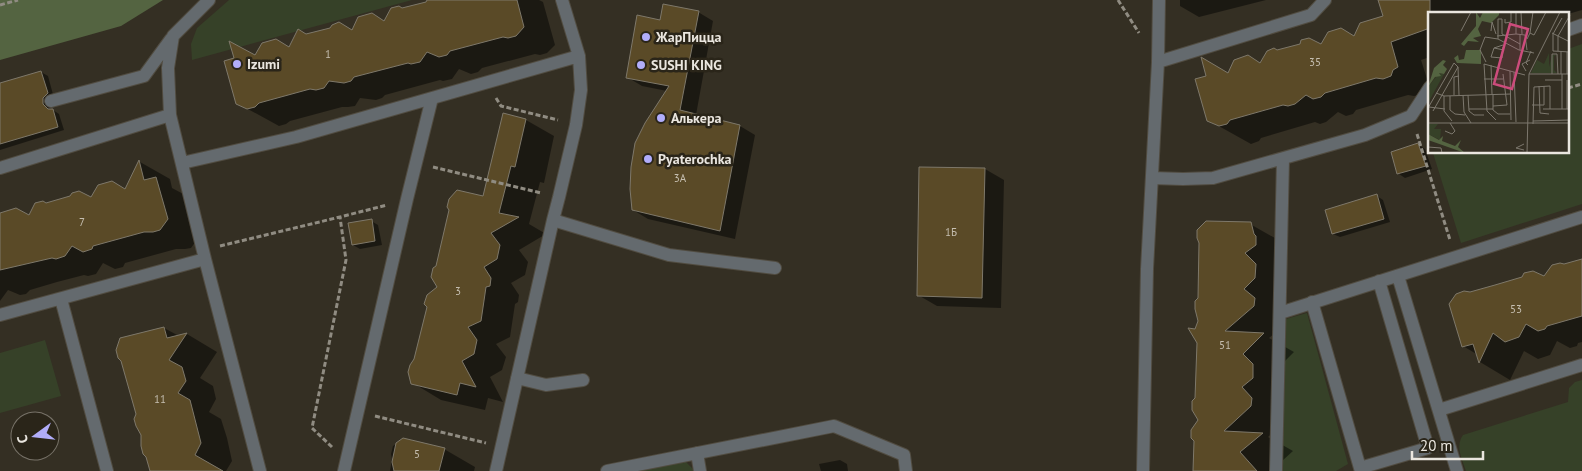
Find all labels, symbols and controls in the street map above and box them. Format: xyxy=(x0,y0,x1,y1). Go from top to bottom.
inset map xyxy=(1428,12,1570,154)
place label: ЖарПицца xyxy=(655,28,721,46)
marker: ЖарПицца xyxy=(640,31,652,43)
house number: 1 xyxy=(325,47,331,61)
place label: Izumi xyxy=(247,55,280,73)
house number: 35 xyxy=(1309,55,1321,69)
place label: SUSHI KING xyxy=(651,56,722,74)
marker: Izumi xyxy=(231,58,243,70)
marker: SUSHI KING xyxy=(635,59,647,71)
place label: Алькера xyxy=(671,109,721,127)
marker: Алькера xyxy=(655,112,667,124)
place label: Pyaterochka xyxy=(658,150,732,168)
marker: Pyaterochka xyxy=(642,153,654,165)
house number: 3А xyxy=(674,171,687,185)
house number: 7 xyxy=(79,215,85,229)
house number: 1Б xyxy=(945,225,957,239)
house number: 3 xyxy=(455,284,461,298)
house number: 53 xyxy=(1510,302,1522,316)
house number: 51 xyxy=(1219,338,1231,352)
house number: 11 xyxy=(154,392,166,406)
north arrow xyxy=(10,411,60,461)
scale bar xyxy=(1412,428,1483,460)
text: С xyxy=(13,433,32,445)
text: 20 m xyxy=(1420,436,1453,455)
house number: 5 xyxy=(414,447,420,461)

